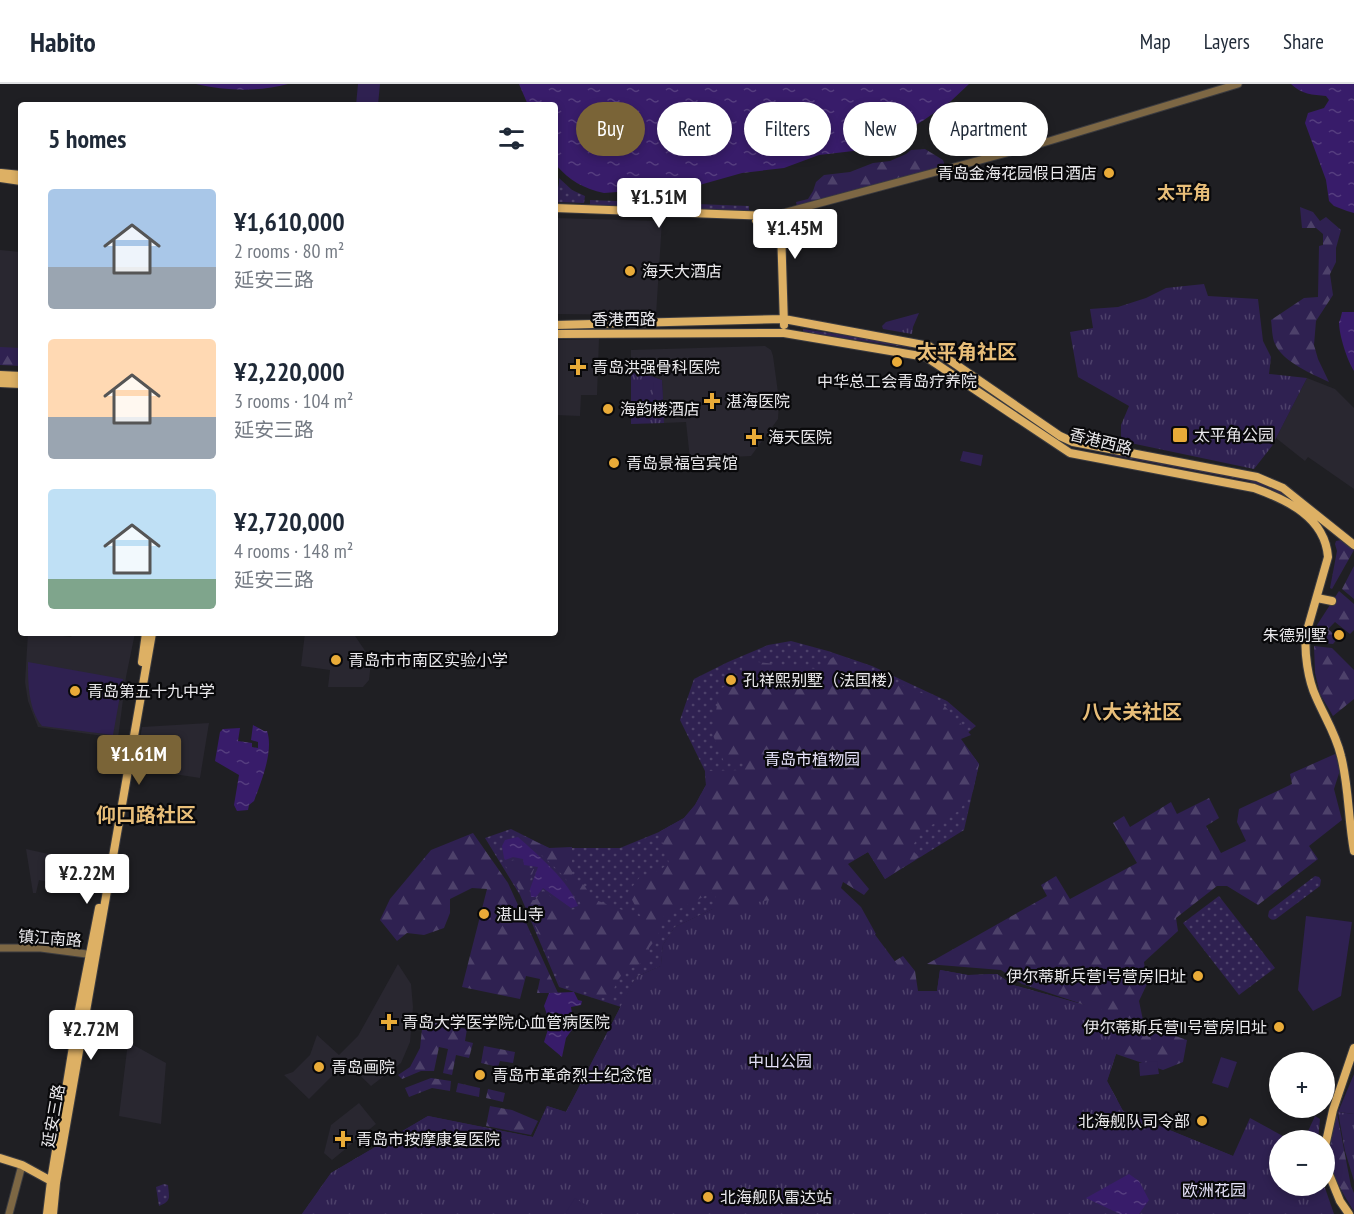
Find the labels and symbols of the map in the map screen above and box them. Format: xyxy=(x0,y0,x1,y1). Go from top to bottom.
place label: 青岛金海花园假日酒店 xyxy=(937,163,1097,183)
marker: 青岛金海花园假日酒店 xyxy=(1102,166,1116,180)
pin: ¥1.51M xyxy=(610,178,708,229)
district label: 太平角 xyxy=(1157,181,1211,204)
pin: ¥1.45M xyxy=(746,209,844,260)
place label: 海天大酒店 xyxy=(642,261,722,281)
marker: 海天大酒店 xyxy=(623,264,637,278)
street label: 香港西路 xyxy=(592,309,656,329)
district label: 太平角社区 xyxy=(917,339,1017,365)
marker: 中华总工会青岛疗养院 xyxy=(890,355,904,369)
place label: 青岛洪强骨科医院 xyxy=(592,357,720,377)
marker: 青岛洪强骨科医院 xyxy=(569,358,587,376)
place label: 中华总工会青岛疗养院 xyxy=(817,371,977,391)
place label: 湛海医院 xyxy=(726,391,790,411)
marker: 湛海医院 xyxy=(703,392,721,410)
place label: 海韵楼酒店 xyxy=(620,399,700,419)
marker: 海韵楼酒店 xyxy=(601,402,615,416)
street label: 香港西路 xyxy=(1068,424,1134,458)
place label: 太平角公园 xyxy=(1194,425,1274,445)
marker: 太平角公园 xyxy=(1171,426,1189,444)
place label: 海天医院 xyxy=(768,427,832,447)
marker: 海天医院 xyxy=(745,428,763,446)
place label: 青岛景福宫宾馆 xyxy=(626,453,738,473)
marker: 青岛景福宫宾馆 xyxy=(607,456,621,470)
place label: 朱德别墅 xyxy=(1263,625,1327,645)
marker: 朱德别墅 xyxy=(1332,628,1346,642)
place label: 青岛市市南区实验小学 xyxy=(348,650,508,670)
marker: 青岛市市南区实验小学 xyxy=(329,653,343,667)
place label: 孔祥熙别墅（法国楼） xyxy=(743,670,903,690)
marker: 孔祥熙别墅（法国楼） xyxy=(724,673,738,687)
place label: 青岛第五十九中学 xyxy=(87,681,215,701)
marker: 青岛第五十九中学 xyxy=(68,684,82,698)
district label: 八大关社区 xyxy=(1082,699,1182,725)
pin: ¥1.61M xyxy=(90,735,188,786)
park label: 青岛市植物园 xyxy=(764,749,860,769)
district label: 仰口路社区 xyxy=(96,802,196,828)
pin: ¥2.22M xyxy=(38,854,136,905)
place label: 湛山寺 xyxy=(496,904,544,924)
marker: 湛山寺 xyxy=(477,907,491,921)
street label: 镇江南路 xyxy=(17,926,83,950)
place label: 伊尔蒂斯兵营I号营房旧址 xyxy=(1006,966,1186,986)
marker: 伊尔蒂斯兵营I号营房旧址 xyxy=(1191,969,1205,983)
pin: ¥2.72M xyxy=(42,1010,140,1061)
place label: 青岛大学医学院心血管病医院 xyxy=(402,1012,610,1032)
marker: 青岛大学医学院心血管病医院 xyxy=(380,1013,398,1031)
place label: 伊尔蒂斯兵营II号营房旧址 xyxy=(1084,1017,1267,1037)
marker: 伊尔蒂斯兵营II号营房旧址 xyxy=(1272,1020,1286,1034)
park label: 中山公园 xyxy=(748,1051,812,1071)
place label: 青岛画院 xyxy=(331,1057,395,1077)
marker: 青岛画院 xyxy=(312,1060,326,1074)
place label: 青岛市革命烈士纪念馆 xyxy=(492,1065,652,1085)
marker: 青岛市革命烈士纪念馆 xyxy=(473,1068,487,1082)
street label: 延安三路 xyxy=(38,1083,68,1149)
place label: 北海舰队司令部 xyxy=(1078,1111,1190,1131)
marker: 北海舰队司令部 xyxy=(1195,1114,1209,1128)
place label: 青岛市按摩康复医院 xyxy=(356,1129,500,1149)
marker: 青岛市按摩康复医院 xyxy=(334,1130,352,1148)
park label: 欧洲花园 xyxy=(1182,1180,1246,1200)
place label: 北海舰队雷达站 xyxy=(720,1187,832,1207)
marker: 北海舰队雷达站 xyxy=(701,1190,715,1204)

